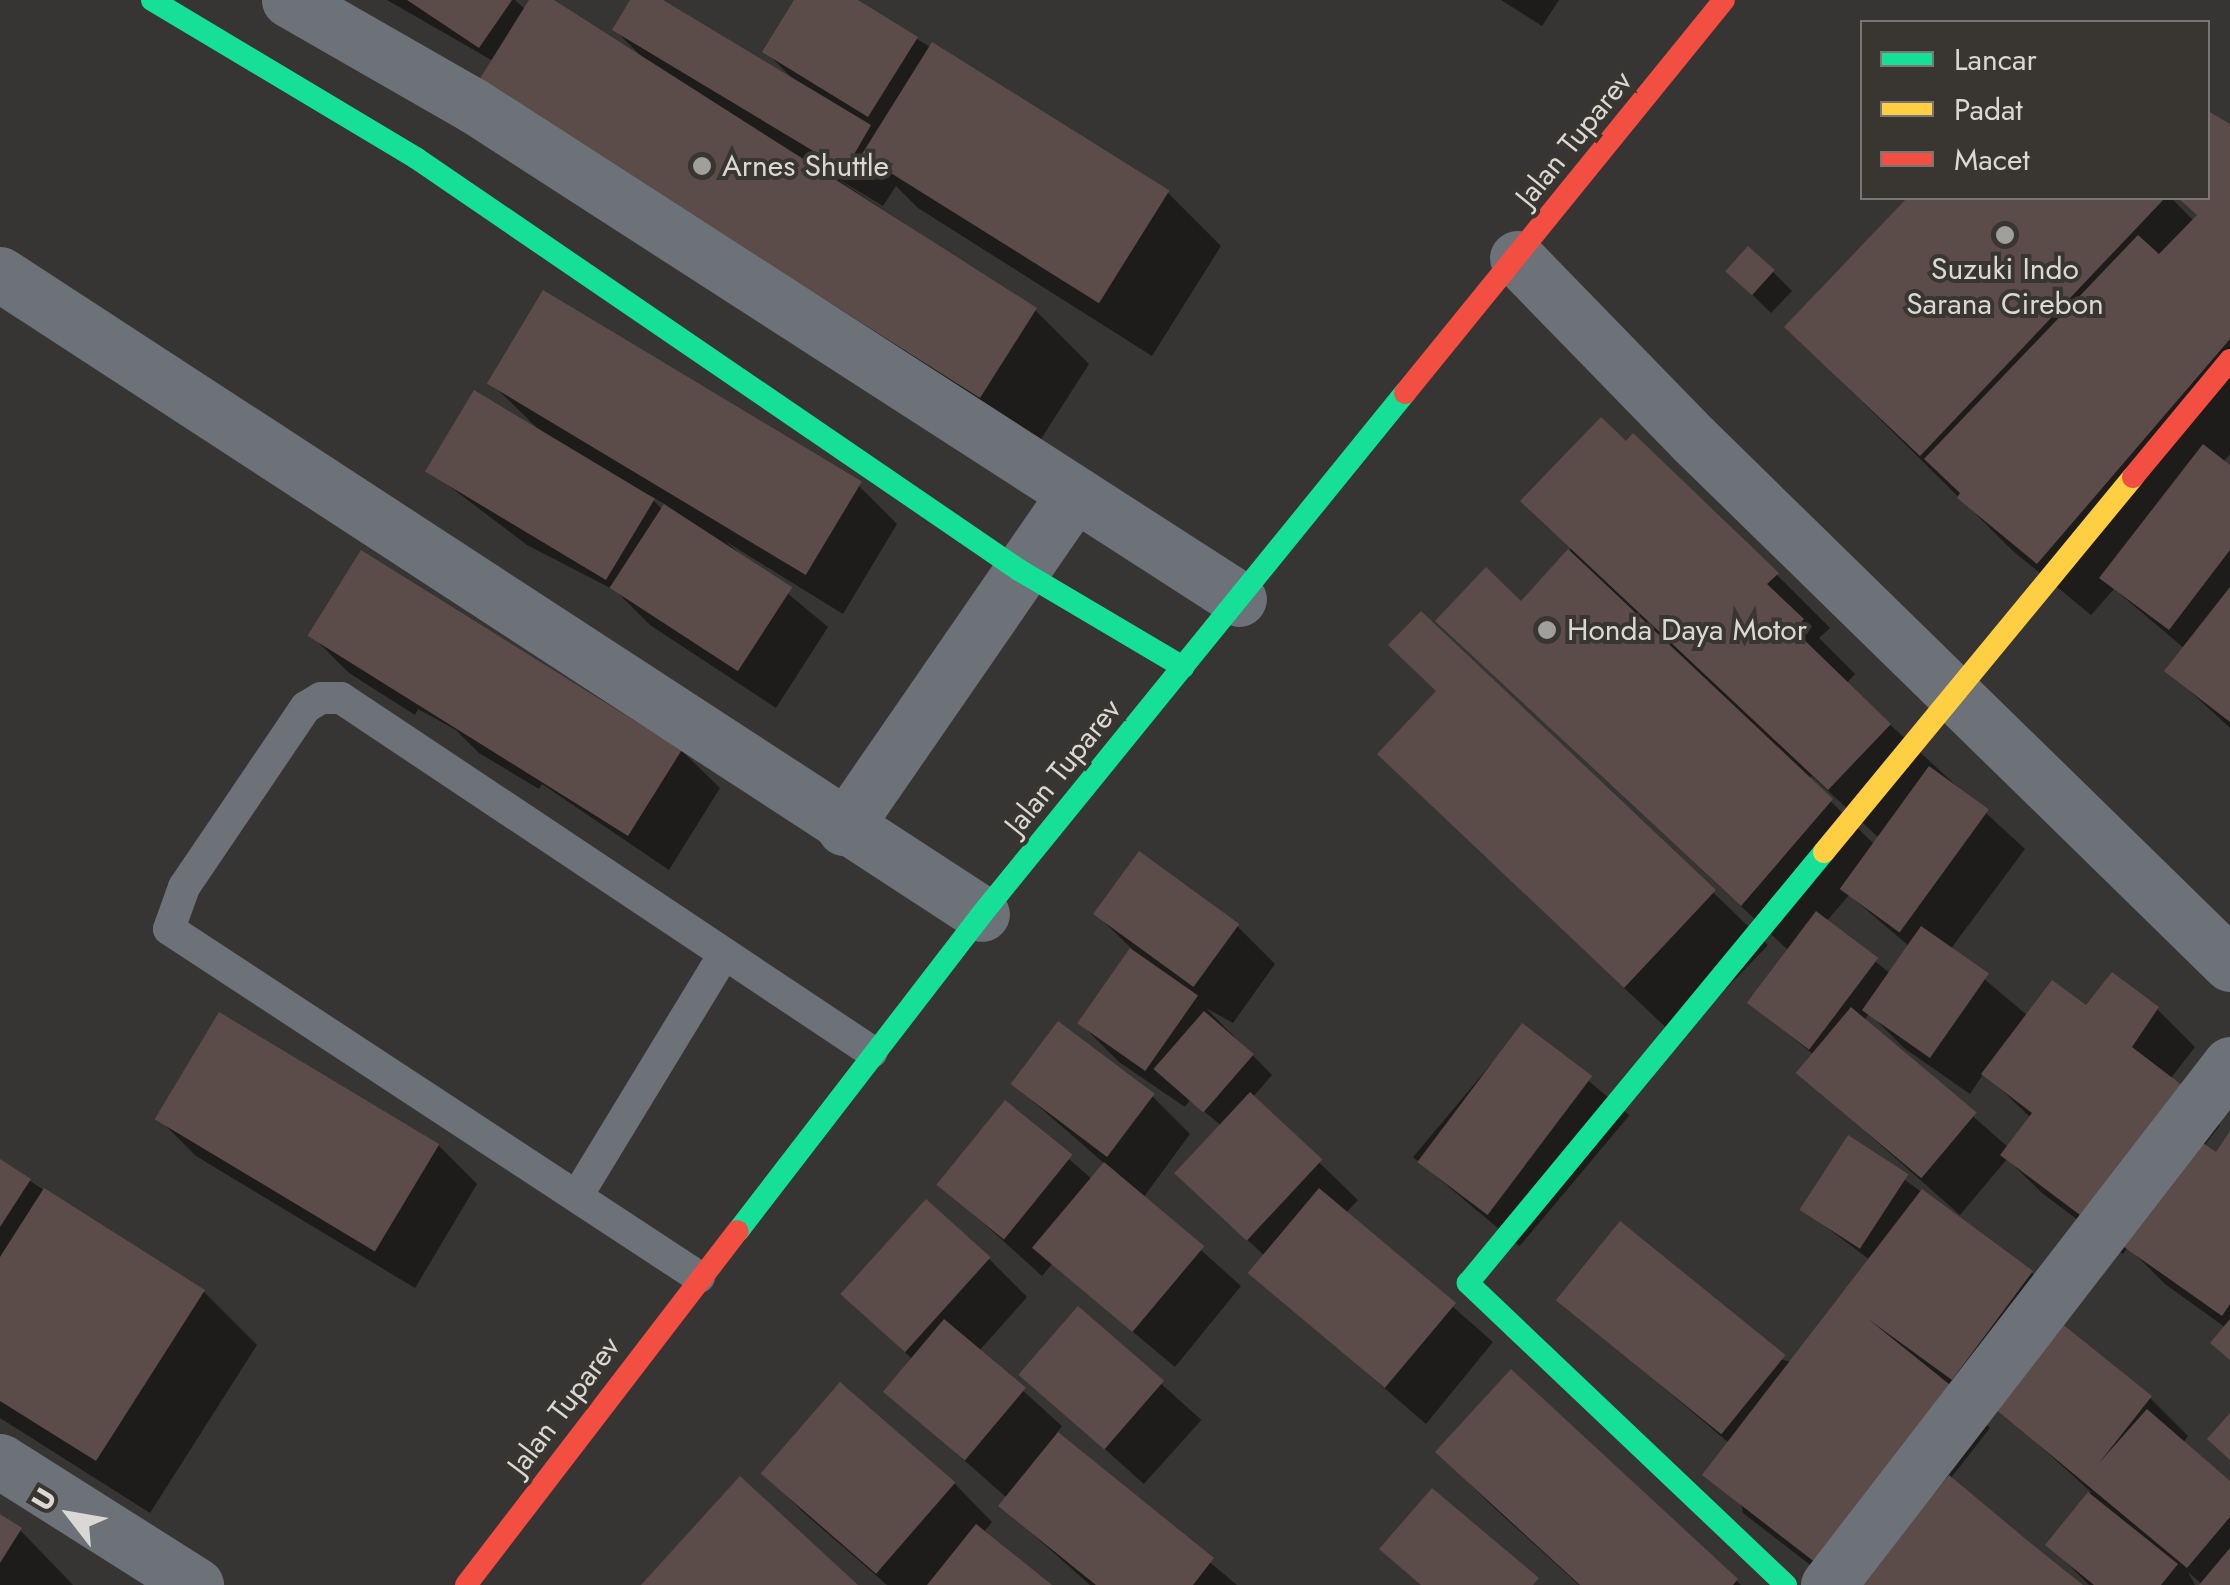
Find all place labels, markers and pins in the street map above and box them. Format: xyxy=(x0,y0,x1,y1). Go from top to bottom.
place label: Arnes Shuttle xyxy=(722,148,889,184)
marker: Arnes Shuttle xyxy=(691,155,713,177)
marker: Suzuki Indo Sarana Cirebon xyxy=(1994,224,2016,246)
place label: Suzuki Indo Sarana Cirebon xyxy=(1906,251,2104,322)
place label: Honda Daya Motor xyxy=(1567,612,1807,648)
marker: Honda Daya Motor xyxy=(1536,619,1558,641)

